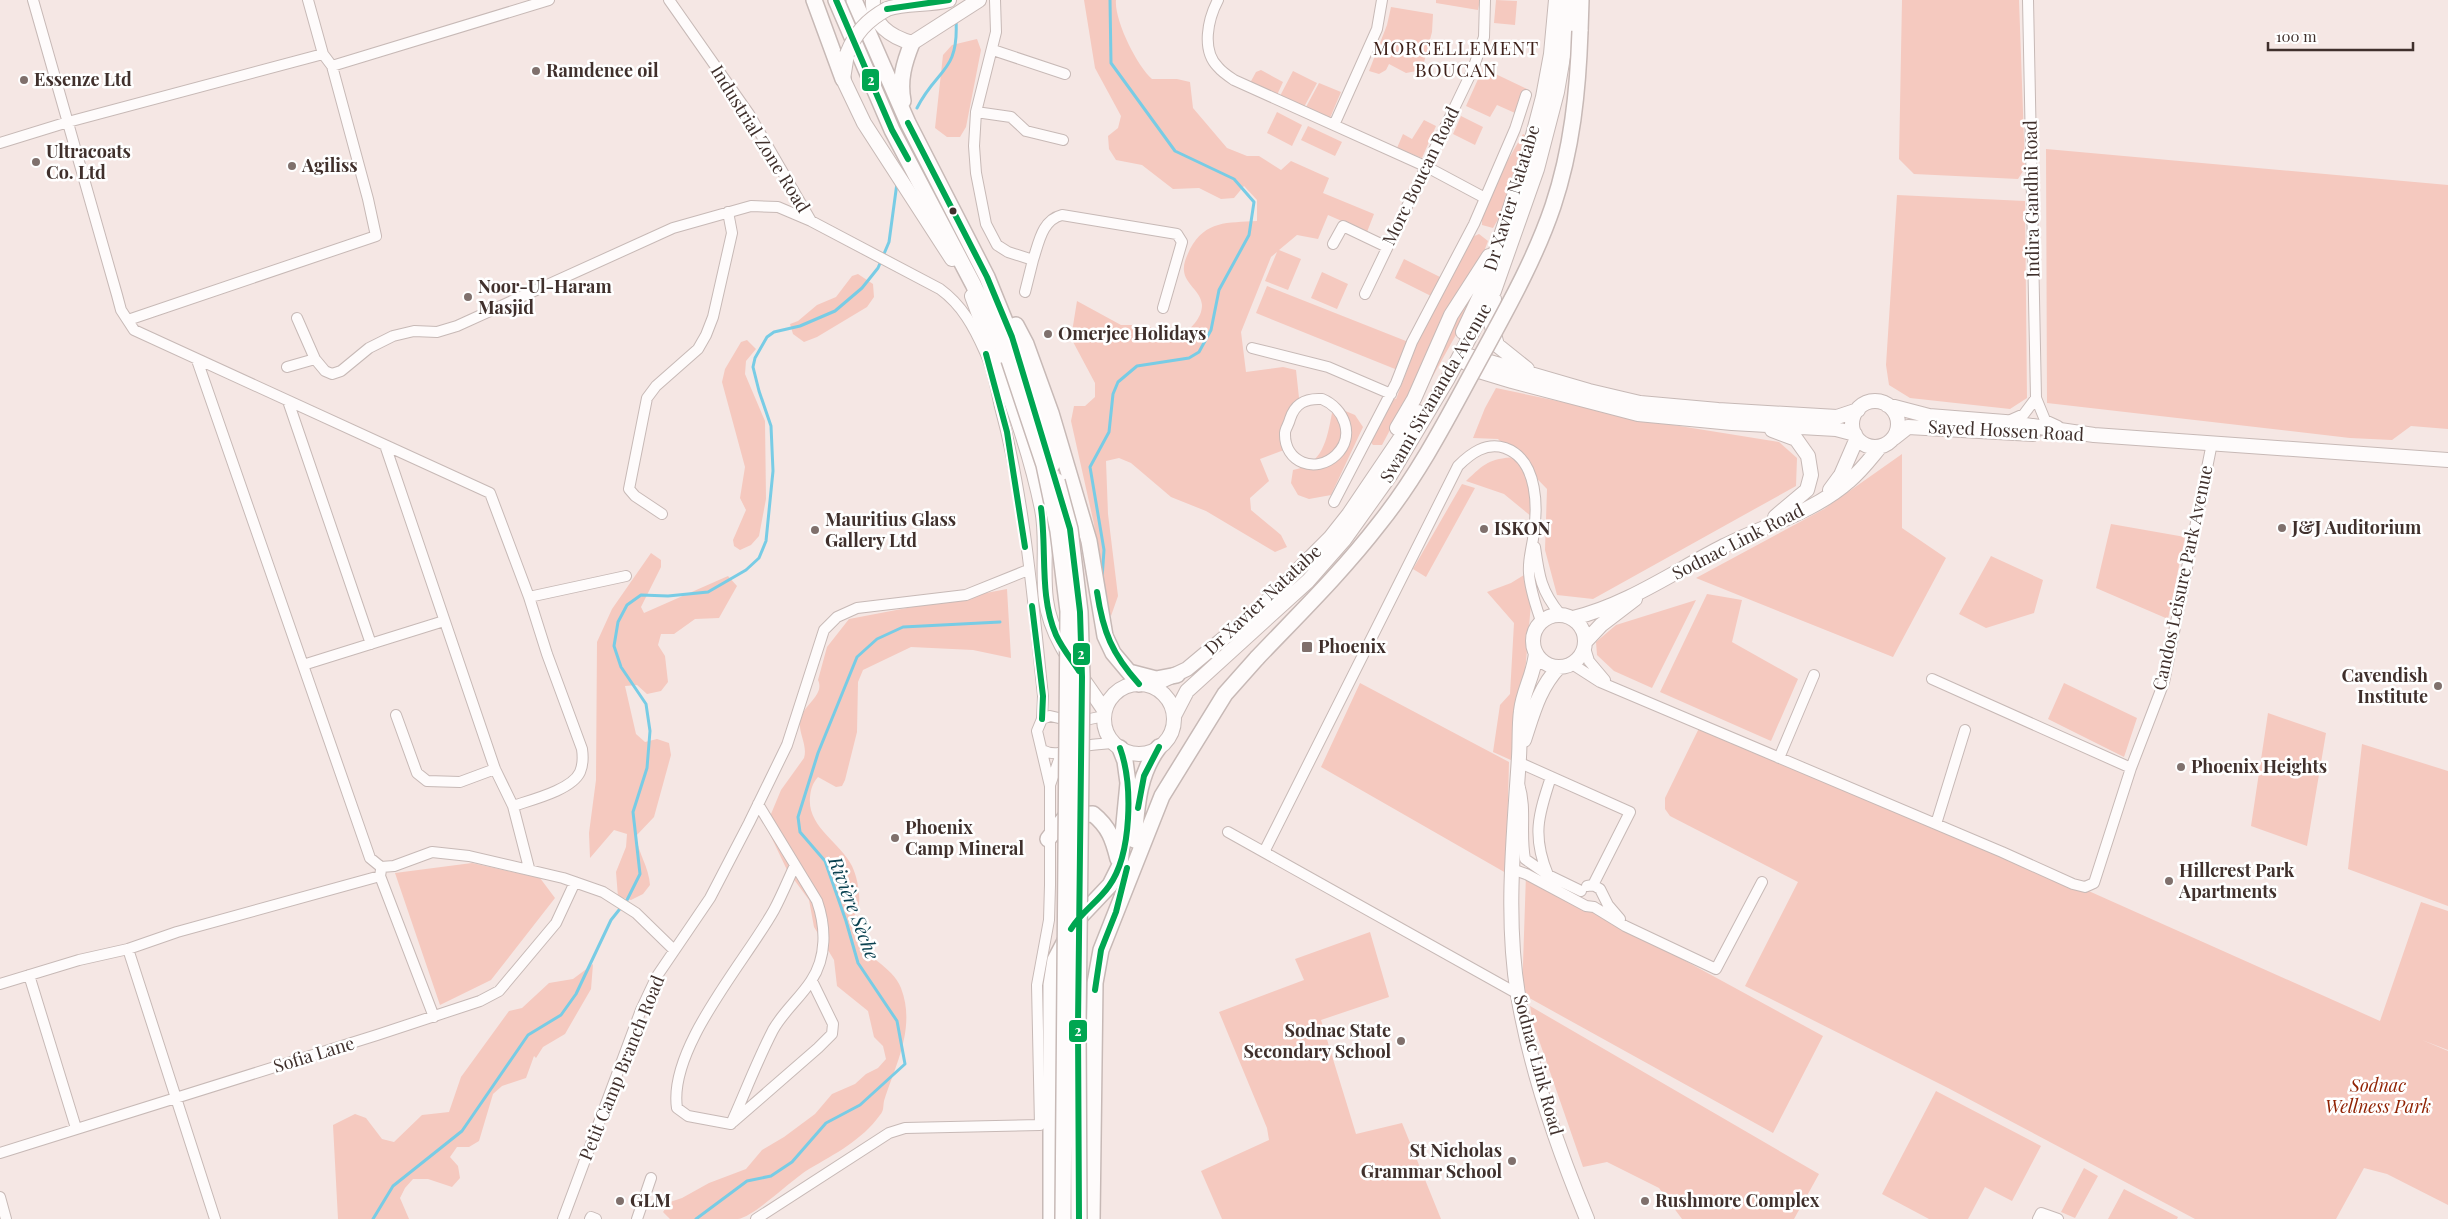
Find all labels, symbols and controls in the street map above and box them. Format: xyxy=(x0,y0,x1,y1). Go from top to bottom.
scale bar xyxy=(2268,20,2413,52)
text: 100 m xyxy=(2276,26,2317,46)
district label: MORCELLEMENT BOUCAN xyxy=(1373,34,1539,82)
place label: Ramdenee oil xyxy=(546,58,659,82)
street label: Industrial Zone Road xyxy=(706,60,816,217)
marker: Ramdenee oil xyxy=(530,65,542,77)
place label: Essenze Ltd xyxy=(34,67,132,91)
line badge: 2 xyxy=(861,68,880,92)
text: 2 xyxy=(867,70,875,89)
marker: Essenze Ltd xyxy=(18,74,30,86)
street label: Morc Boucan Road xyxy=(1376,102,1464,249)
street label: Indira Gandhi Road xyxy=(2018,119,2044,278)
street label: Dr Xavier Natatabe xyxy=(1477,122,1545,274)
place label: Ultracoats Co. Ltd xyxy=(46,139,131,184)
place label: Agiliss xyxy=(301,153,358,177)
marker: Ultracoats Co. Ltd xyxy=(30,156,42,168)
marker: Agiliss xyxy=(286,160,298,172)
unlabelled marker xyxy=(948,206,958,216)
place label: Noor-Ul-Haram Masjid xyxy=(478,274,612,319)
marker: Noor-Ul-Haram Masjid xyxy=(462,291,474,303)
street label: Swami Sivananda Avenue xyxy=(1374,298,1496,487)
place label: Omerjee Holidays xyxy=(1058,321,1206,345)
marker: Omerjee Holidays xyxy=(1042,328,1054,340)
street label: Sayed Hossen Road xyxy=(1927,414,2085,446)
street label: Candos Leisure Park Avenue xyxy=(2146,463,2218,693)
street label: Sodnac Link Road xyxy=(1668,497,1808,585)
place label: Mauritius Glass Gallery Ltd xyxy=(825,507,956,552)
place label: J&J Auditorium xyxy=(2291,515,2422,539)
place label: ISKON xyxy=(1494,516,1551,540)
marker: J&J Auditorium xyxy=(2276,522,2288,534)
marker: ISKON xyxy=(1478,523,1490,535)
marker: Mauritius Glass Gallery Ltd xyxy=(809,524,821,536)
street label: Dr Xavier Natatabe xyxy=(1199,539,1326,660)
place label: Phoenix xyxy=(1318,634,1386,658)
marker: Phoenix xyxy=(1300,640,1314,654)
line badge: 2 xyxy=(1072,642,1091,666)
text: 2 xyxy=(1077,644,1085,663)
place label: Cavendish Institute xyxy=(2342,663,2428,708)
marker: Cavendish Institute xyxy=(2432,680,2444,692)
place label: Phoenix Heights xyxy=(2191,754,2327,778)
marker: Phoenix Heights xyxy=(2175,761,2187,773)
place label: Phoenix Camp Mineral xyxy=(905,815,1024,860)
marker: Phoenix Camp Mineral xyxy=(889,832,901,844)
water label: Rivière Sèche xyxy=(823,852,886,963)
place label: Hillcrest Park Apartments xyxy=(2178,858,2295,903)
marker: Hillcrest Park Apartments xyxy=(2163,875,2175,887)
street label: Petit Camp Branch Road xyxy=(573,971,669,1164)
street label: Sodnac Link Road xyxy=(1509,992,1569,1138)
place label: Sodnac State Secondary School xyxy=(1244,1018,1391,1063)
line badge: 2 xyxy=(1068,1019,1088,1043)
text: 2 xyxy=(1074,1021,1082,1040)
street label: Sofia Lane xyxy=(270,1030,357,1078)
marker: Sodnac State Secondary School xyxy=(1395,1035,1407,1047)
park label: Sodnac Wellness Park xyxy=(2325,1073,2431,1118)
place label: St Nicholas Grammar School xyxy=(1361,1138,1502,1183)
marker: St Nicholas Grammar School xyxy=(1506,1155,1518,1167)
place label: GLM xyxy=(630,1188,671,1212)
place label: Rushmore Complex xyxy=(1655,1188,1820,1212)
marker: GLM xyxy=(614,1195,626,1207)
marker: Rushmore Complex xyxy=(1639,1195,1651,1207)

